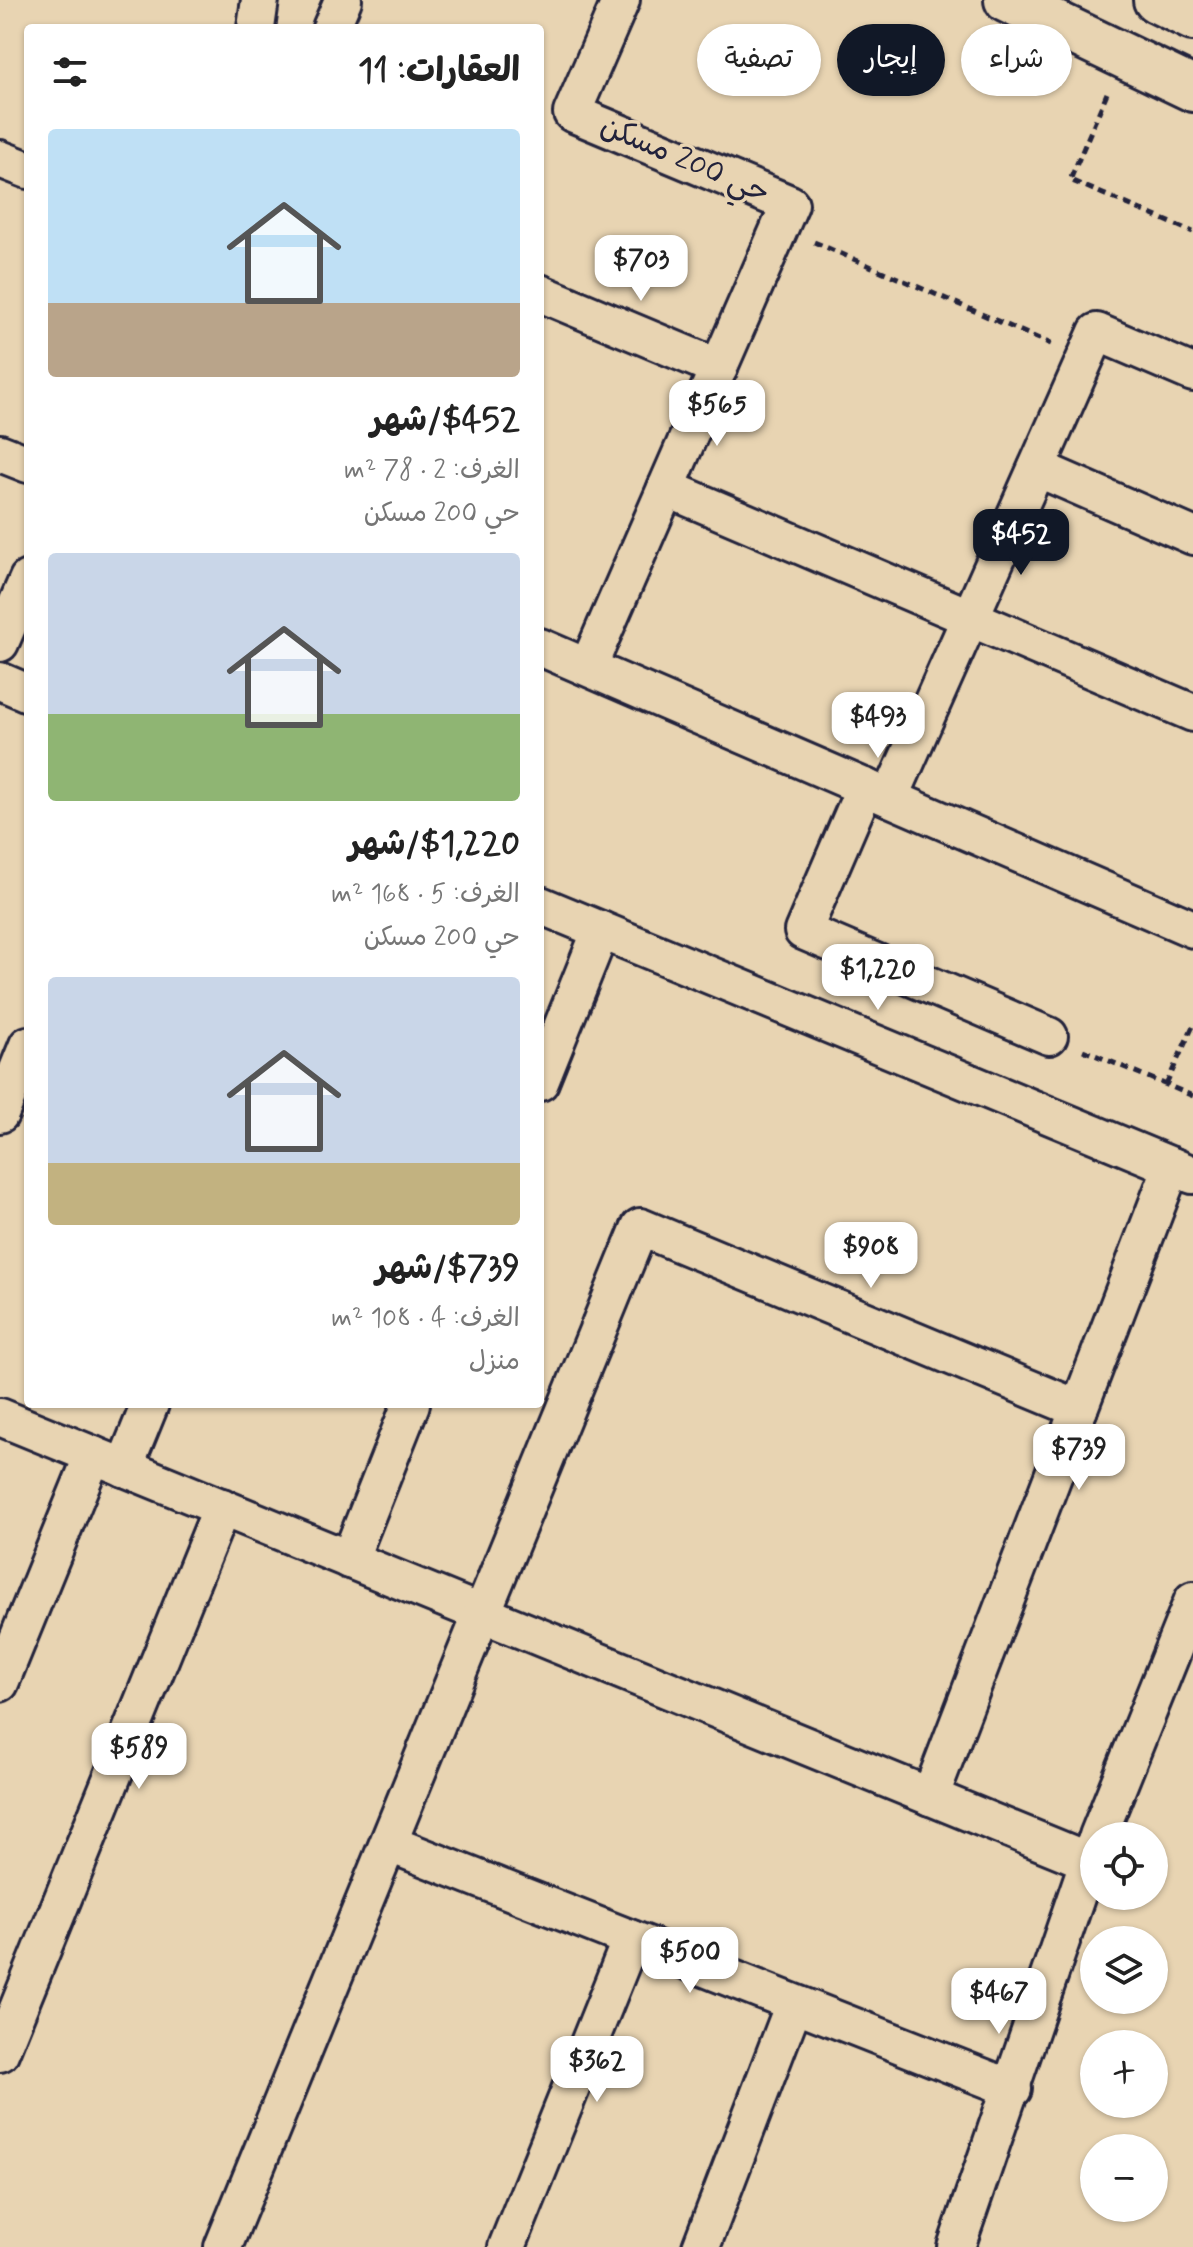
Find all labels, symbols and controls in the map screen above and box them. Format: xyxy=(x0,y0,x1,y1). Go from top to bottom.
chip: تصفية xyxy=(697,24,821,96)
chip: إيجار xyxy=(837,24,945,96)
chip: شراء xyxy=(961,24,1072,96)
text: العقارات: 11 xyxy=(358,49,520,94)
icon: filters xyxy=(48,50,92,94)
street label: حي 200 مسكن xyxy=(592,107,776,218)
icon: home xyxy=(212,181,356,325)
pin: $703 xyxy=(594,235,688,303)
text: $703 xyxy=(613,244,669,278)
pin: $565 xyxy=(670,380,764,448)
text: $565 xyxy=(687,389,747,423)
text: $452/شهر xyxy=(370,398,520,443)
text: الغرف: 2 · 78 m² xyxy=(344,454,520,488)
text: حي 200 مسكن xyxy=(364,497,520,531)
pin: $452 xyxy=(974,509,1068,577)
text: $452 xyxy=(991,518,1051,552)
icon: home xyxy=(212,605,356,749)
pin: $493 xyxy=(831,692,925,760)
text: $493 xyxy=(850,701,906,735)
text: $1,220/شهر xyxy=(349,822,520,867)
text: الغرف: 5 · 168 m² xyxy=(331,878,520,912)
text: حي 200 مسكن xyxy=(364,921,520,955)
pin: $1,220 xyxy=(813,944,943,1012)
text: $1,220 xyxy=(840,953,916,987)
icon: home xyxy=(212,1029,356,1173)
pin: $908 xyxy=(824,1222,918,1290)
text: $908 xyxy=(843,1231,900,1265)
text: $739/شهر xyxy=(376,1246,520,1291)
text: الغرف: 4 · 108 m² xyxy=(331,1302,520,1336)
text: منزل xyxy=(469,1345,520,1379)
pin: $739 xyxy=(1032,1424,1126,1492)
text: $739 xyxy=(1051,1433,1107,1467)
pin: $589 xyxy=(92,1723,186,1791)
text: $589 xyxy=(110,1732,168,1766)
map controls xyxy=(1080,1822,1168,2222)
button: locate xyxy=(1080,1822,1168,1910)
button: layers xyxy=(1080,1926,1168,2014)
pin: $500 xyxy=(643,1927,737,1995)
text: $500 xyxy=(659,1936,721,1970)
pin: $467 xyxy=(952,1968,1046,2036)
text: $467 xyxy=(969,1977,1029,2011)
button: + xyxy=(1080,2030,1168,2118)
pin: $362 xyxy=(550,2036,644,2104)
text: $362 xyxy=(569,2045,625,2079)
button: − xyxy=(1080,2134,1168,2222)

